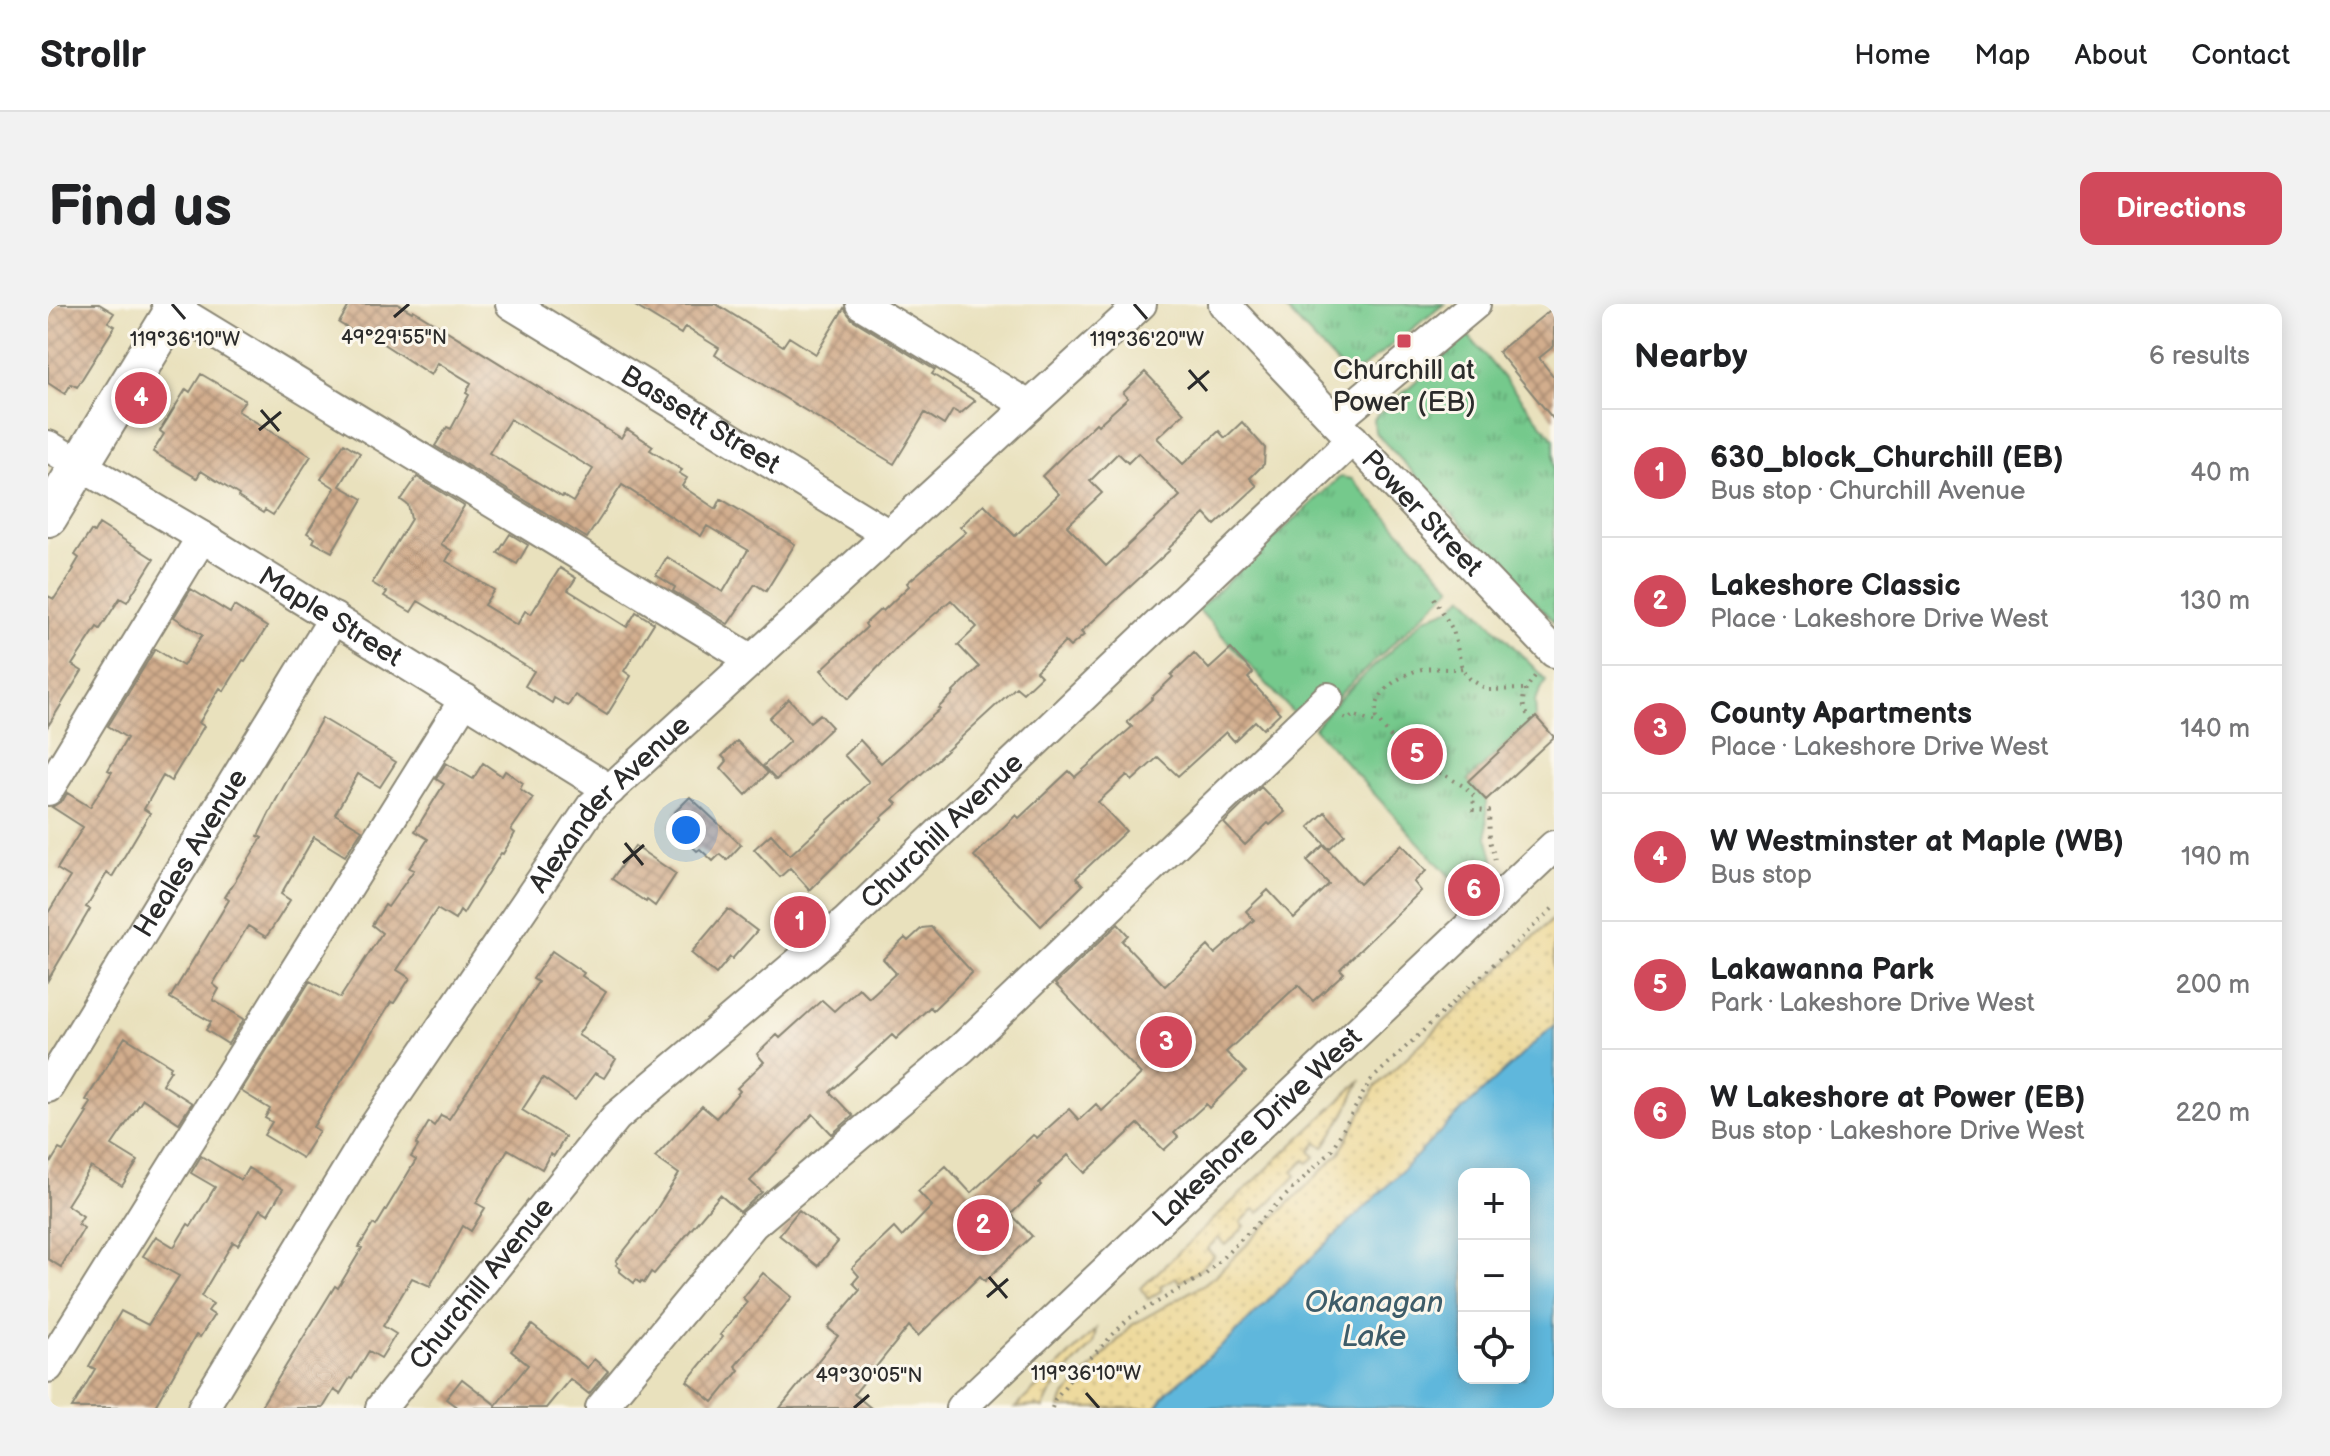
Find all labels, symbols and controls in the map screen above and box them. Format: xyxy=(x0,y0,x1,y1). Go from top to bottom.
text: Strollr xyxy=(40,33,146,78)
text: Home xyxy=(1854,39,1930,72)
text: Map xyxy=(1974,39,2031,72)
text: About xyxy=(2075,39,2147,72)
text: Contact xyxy=(2191,39,2290,72)
button: Directions xyxy=(2080,172,2282,245)
text: Find us xyxy=(48,175,232,242)
text: 49°29'55"N xyxy=(341,326,447,350)
text: 119°36'10"W xyxy=(130,328,240,352)
text: 119°36'20"W xyxy=(1090,328,1204,352)
marker: Churchill at Power (EB) xyxy=(1395,332,1413,350)
text: Nearby xyxy=(1634,336,1748,377)
text: 6 results xyxy=(2149,341,2250,372)
place label: Churchill at Power (EB) xyxy=(1332,354,1476,419)
street label: Bassett Street xyxy=(615,359,786,481)
pin: 4 xyxy=(115,368,167,428)
text: 630_block_Churchill (EB) xyxy=(1710,440,2064,476)
street label: Power Street xyxy=(1355,443,1490,583)
text: 1 xyxy=(1655,458,1665,489)
text: 40 m xyxy=(2190,458,2250,489)
text: Bus stop · Churchill Avenue xyxy=(1710,476,2025,507)
street label: Maple Street xyxy=(253,560,409,674)
text: Lakeshore Classic xyxy=(1710,568,1961,604)
text: 2 xyxy=(1652,586,1668,617)
text: 130 m xyxy=(2180,586,2250,617)
text: Place · Lakeshore Drive West xyxy=(1710,604,2048,635)
text: County Apartments xyxy=(1710,696,1972,732)
street label: Alexander Avenue xyxy=(522,708,697,899)
text: 3 xyxy=(1652,714,1668,745)
text: 140 m xyxy=(2180,714,2250,745)
pin: 5 xyxy=(1391,724,1443,784)
text: Place · Lakeshore Drive West xyxy=(1710,732,2048,763)
street label: Churchill Avenue xyxy=(854,746,1030,916)
street label: Heales Avenue xyxy=(127,763,254,943)
your location xyxy=(666,810,706,850)
text: W Westminster at Maple (WB) xyxy=(1710,824,2124,860)
text: 4 xyxy=(1652,842,1668,873)
text: 190 m xyxy=(2181,842,2250,873)
pin: 6 xyxy=(1448,860,1500,920)
text: Bus stop xyxy=(1710,860,1812,891)
pin: 1 xyxy=(774,892,826,952)
text: Lakawanna Park xyxy=(1710,952,1934,988)
text: 5 xyxy=(1652,970,1668,1001)
text: 200 m xyxy=(2176,970,2250,1001)
text: Park · Lakeshore Drive West xyxy=(1710,988,2035,1019)
pin: 3 xyxy=(1140,1012,1192,1072)
street label: Lakeshore Drive West xyxy=(1146,1020,1369,1234)
text: W Lakeshore at Power (EB) xyxy=(1710,1080,2085,1116)
text: 6 xyxy=(1652,1098,1668,1129)
text: 220 m xyxy=(2176,1098,2250,1129)
text: Bus stop · Lakeshore Drive West xyxy=(1710,1116,2085,1147)
map controls xyxy=(1458,1168,1530,1384)
button: + xyxy=(1458,1168,1530,1240)
street label: Churchill Avenue xyxy=(402,1191,561,1376)
pin: 2 xyxy=(957,1195,1009,1255)
button: − xyxy=(1458,1240,1530,1312)
water label: Okanagan Lake xyxy=(1305,1285,1443,1355)
button: locate xyxy=(1458,1312,1530,1384)
text: 119°36'10"W xyxy=(1031,1362,1141,1386)
text: 49°30'05"N xyxy=(815,1364,923,1388)

